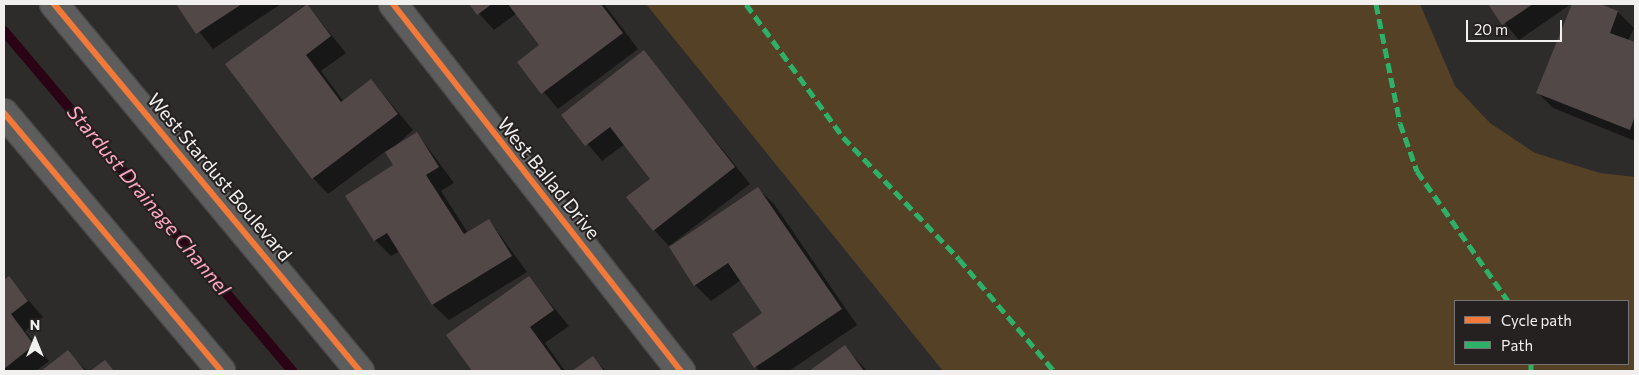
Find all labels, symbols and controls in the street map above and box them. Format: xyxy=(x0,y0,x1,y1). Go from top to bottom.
scale bar xyxy=(1469,10,1565,42)
text: 20 m xyxy=(1474,20,1508,38)
street label: West Stardust Boulevard xyxy=(143,88,297,266)
water label: Stardust Drainage Channel xyxy=(62,100,236,300)
street label: West Ballad Drive xyxy=(493,112,605,244)
legend xyxy=(1454,300,1629,365)
text: Cycle path xyxy=(1501,311,1572,329)
north arrow xyxy=(10,315,60,365)
text: N xyxy=(30,316,40,333)
text: Path xyxy=(1501,336,1533,354)

